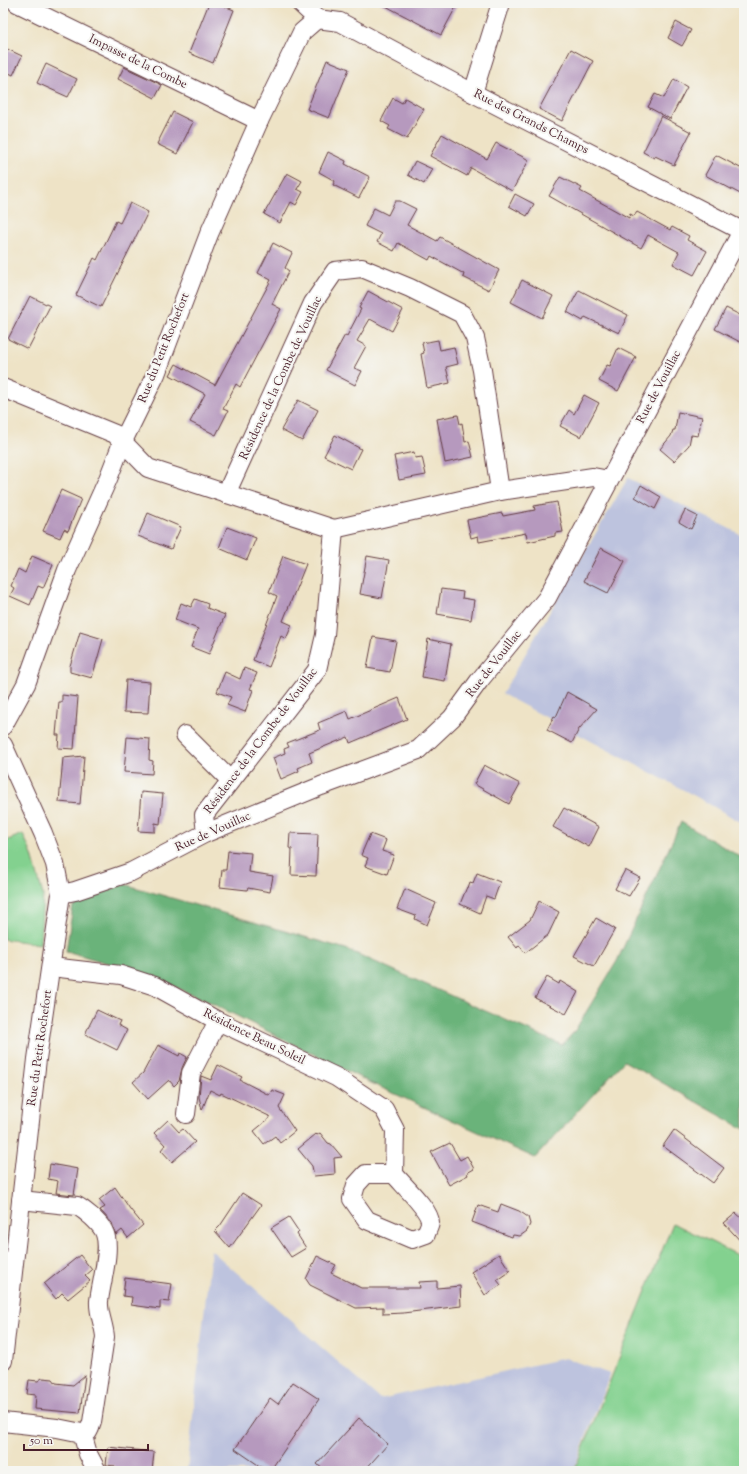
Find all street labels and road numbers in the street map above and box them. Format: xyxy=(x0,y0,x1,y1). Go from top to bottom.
street label: Impasse de la Combe xyxy=(86,30,191,94)
street label: Rue des Grands Champs xyxy=(470,85,592,159)
street label: Rue du Petit Rochefort xyxy=(134,290,194,406)
street label: Résidence de la Combe de Vouillac xyxy=(235,293,327,463)
street label: Rue de Vouillac xyxy=(632,347,686,427)
street label: Rue de Vouillac xyxy=(462,626,526,701)
street label: Résidence de la Combe de Vouillac xyxy=(200,664,322,818)
street label: Rue de Vouillac xyxy=(172,807,254,857)
street label: Rue du Petit Rochefort xyxy=(23,989,57,1107)
street label: Résidence Beau Soleil xyxy=(200,1004,309,1070)

